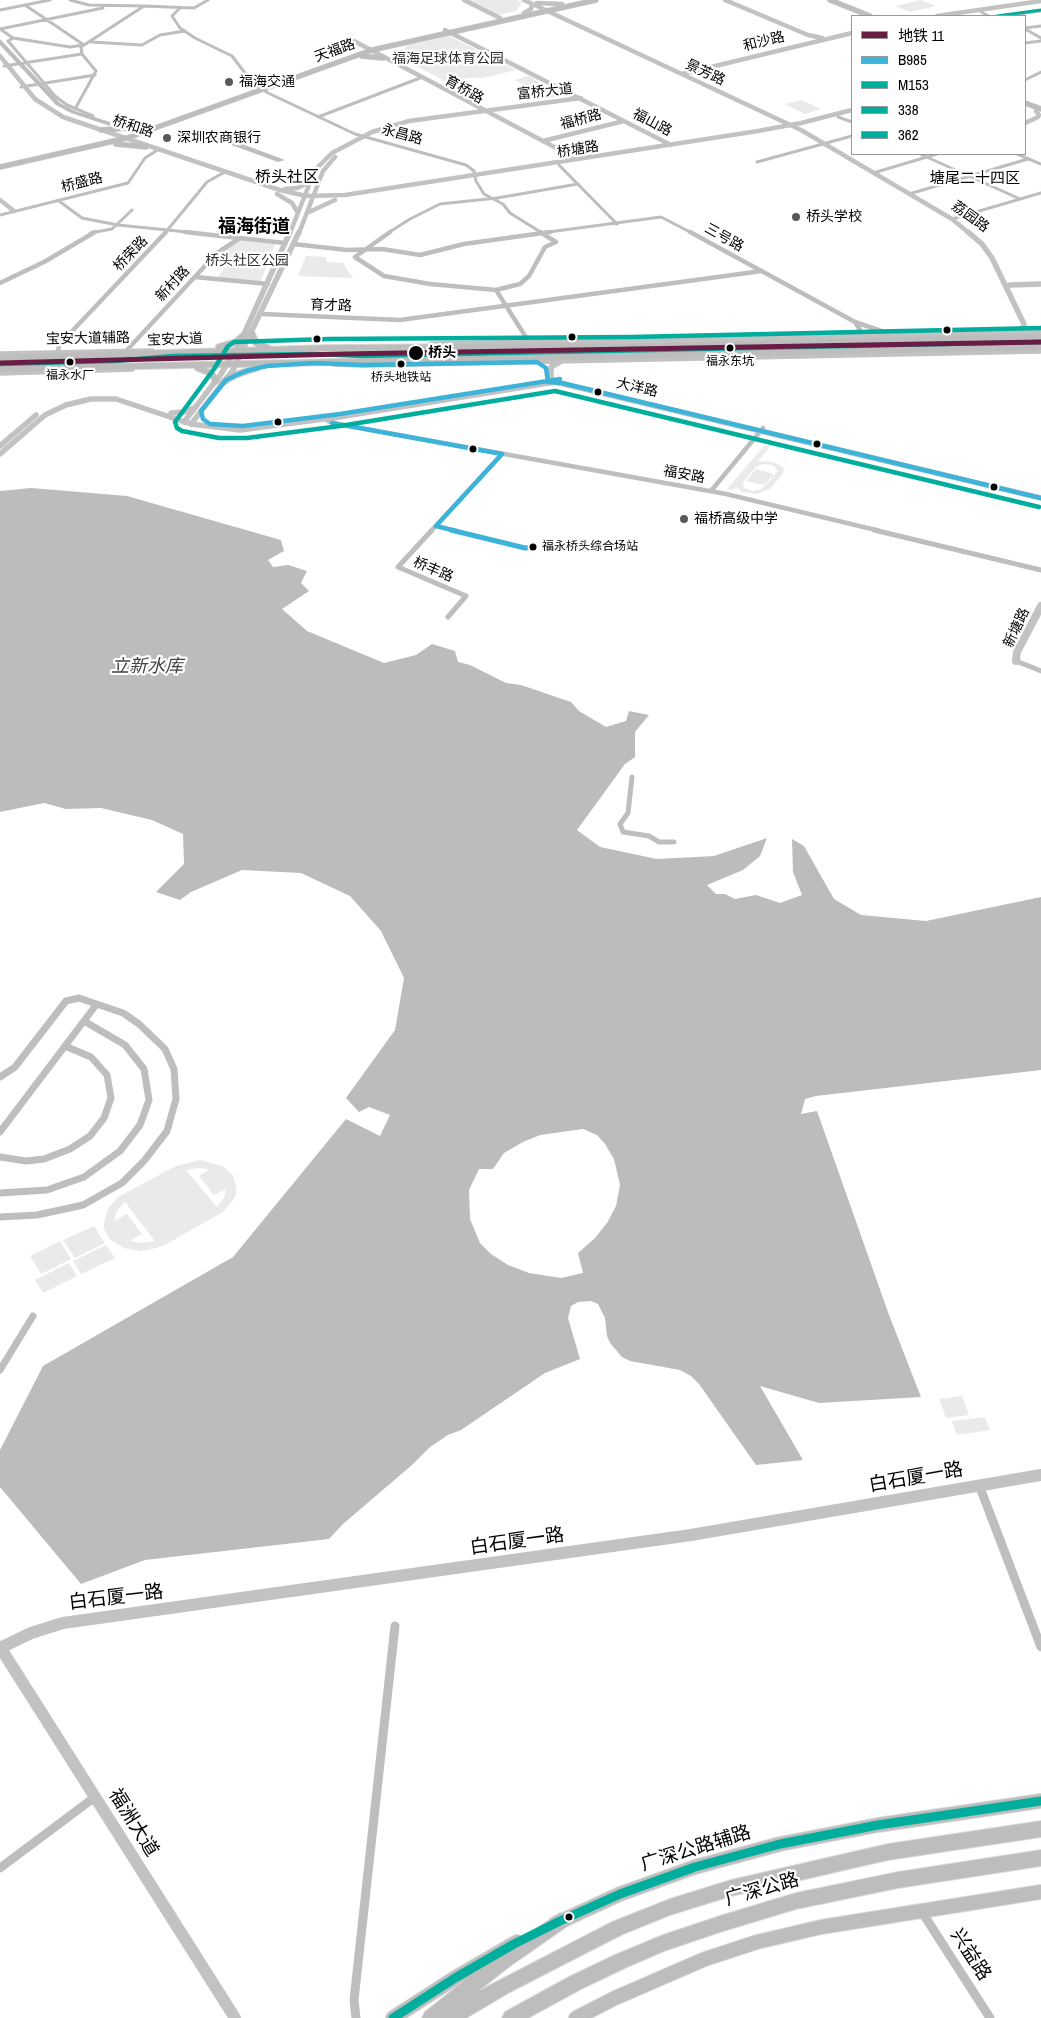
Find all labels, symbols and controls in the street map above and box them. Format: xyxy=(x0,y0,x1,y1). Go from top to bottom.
legend xyxy=(851,15,1026,155)
text: 地铁 11 xyxy=(898,25,944,46)
street label: 和沙路 xyxy=(742,29,786,55)
street label: 天福路 xyxy=(312,36,358,66)
text: B985 xyxy=(898,49,927,70)
park label: 福海足球体育公园 xyxy=(392,51,504,67)
street label: 景芳路 xyxy=(682,57,728,89)
street label: 育桥路 xyxy=(442,72,486,108)
place label: 福海交通 xyxy=(239,74,295,90)
text: M153 xyxy=(898,74,929,95)
marker: 福海交通 xyxy=(223,76,235,88)
street label: 富桥大道 xyxy=(516,81,574,103)
text: 338 xyxy=(898,99,919,120)
street label: 福桥路 xyxy=(559,106,603,134)
street label: 福山路 xyxy=(630,106,674,140)
street label: 桥和路 xyxy=(110,113,156,141)
street label: 永昌路 xyxy=(380,121,424,149)
text: 362 xyxy=(898,124,919,145)
place label: 深圳农商银行 xyxy=(177,130,261,146)
marker: 深圳农商银行 xyxy=(161,132,173,144)
street label: 桥塘路 xyxy=(556,138,600,162)
district label: 桥头社区 xyxy=(255,168,319,188)
street label: 桥盛路 xyxy=(60,170,104,196)
district label: 塘尾二十四区 xyxy=(930,170,1020,188)
street label: 荔园路 xyxy=(948,198,992,236)
place label: 桥头学校 xyxy=(806,209,862,225)
marker: 桥头学校 xyxy=(790,211,802,223)
district label: 福海街道 xyxy=(218,216,290,238)
street label: 三号路 xyxy=(702,220,746,256)
street label: 桥荣路 xyxy=(110,233,152,275)
park label: 桥头社区公园 xyxy=(205,253,289,269)
street label: 新村路 xyxy=(153,263,193,305)
street label: 育才路 xyxy=(310,297,352,315)
unlabelled marker xyxy=(942,325,952,335)
street label: 宝安大道辅路 xyxy=(46,330,130,348)
street label: 宝安大道 xyxy=(147,331,203,349)
unlabelled marker xyxy=(567,332,577,342)
unlabelled marker xyxy=(312,334,322,344)
marker: 福永东坑 xyxy=(725,343,735,353)
marker: 桥头 xyxy=(407,344,425,362)
place label: 桥头 xyxy=(428,345,456,361)
place label: 福永东坑 xyxy=(706,355,754,369)
marker: 福永水厂 xyxy=(65,357,75,367)
marker: 桥头地铁站 xyxy=(396,359,406,369)
place label: 福永水厂 xyxy=(46,369,94,383)
place label: 桥头地铁站 xyxy=(371,371,431,385)
street label: 大洋路 xyxy=(615,375,659,401)
unlabelled marker xyxy=(593,387,603,397)
unlabelled marker xyxy=(273,417,283,427)
unlabelled marker xyxy=(812,439,822,449)
unlabelled marker xyxy=(468,444,478,454)
street label: 福安路 xyxy=(662,463,706,487)
unlabelled marker xyxy=(989,482,999,492)
place label: 福桥高级中学 xyxy=(694,511,778,527)
marker: 福桥高级中学 xyxy=(678,513,690,525)
place label: 福永桥头综合场站 xyxy=(542,540,638,554)
marker: 福永桥头综合场站 xyxy=(528,542,538,552)
street label: 桥丰路 xyxy=(410,554,456,586)
street label: 新塘路 xyxy=(1001,605,1033,651)
water label: 立新水库 xyxy=(111,656,183,678)
street label: 白石厦一路 xyxy=(867,1459,965,1497)
street label: 白石厦一路 xyxy=(468,1524,566,1560)
street label: 白石厦一路 xyxy=(67,1581,165,1615)
street label: 福洲大道 xyxy=(103,1785,163,1861)
street label: 广深公路辅路 xyxy=(638,1821,754,1877)
street label: 广深公路 xyxy=(722,1869,802,1911)
unlabelled marker xyxy=(564,1912,574,1922)
street label: 兴益路 xyxy=(945,1925,995,1985)

